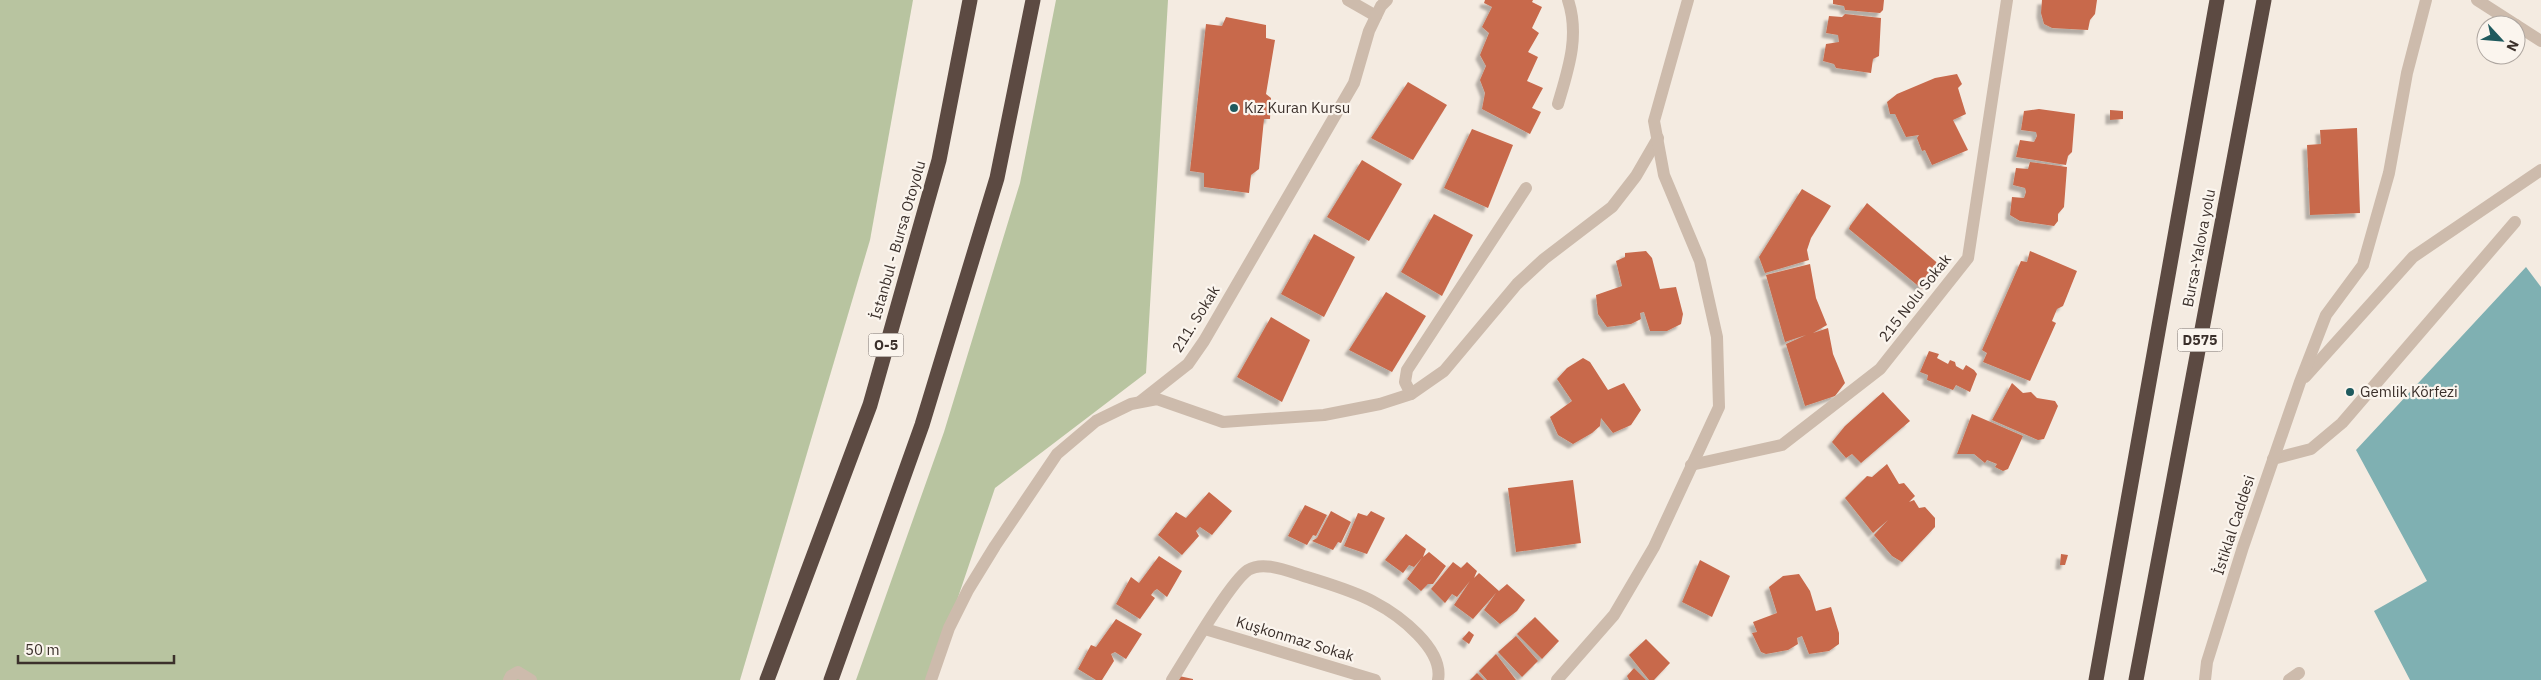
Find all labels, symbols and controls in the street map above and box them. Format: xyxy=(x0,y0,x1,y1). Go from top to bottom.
north arrow xyxy=(2476,15,2526,65)
text: N xyxy=(2502,37,2523,54)
place label: Kız Kuran Kursu xyxy=(1244,98,1350,117)
marker: Kız Kuran Kursu xyxy=(1228,102,1240,114)
street label: İstanbul - Bursa Otoyolu xyxy=(866,158,929,322)
street label: Bursa-Yalova yolu xyxy=(2178,187,2219,309)
street label: 215 Nolu Sokak xyxy=(1874,250,1955,346)
street label: 211. Sokak xyxy=(1168,282,1224,356)
road number: D575 xyxy=(2178,328,2222,352)
road number: O-5 xyxy=(868,334,904,356)
place label: Gemlik Körfezi xyxy=(2360,382,2458,401)
marker: Gemlik Körfezi xyxy=(2344,386,2356,398)
street label: İstiklal Caddesi xyxy=(2208,473,2259,577)
street label: Kuşkonmaz Sokak xyxy=(1234,612,1356,665)
scale bar xyxy=(18,632,174,664)
text: 50 m xyxy=(25,640,60,659)

